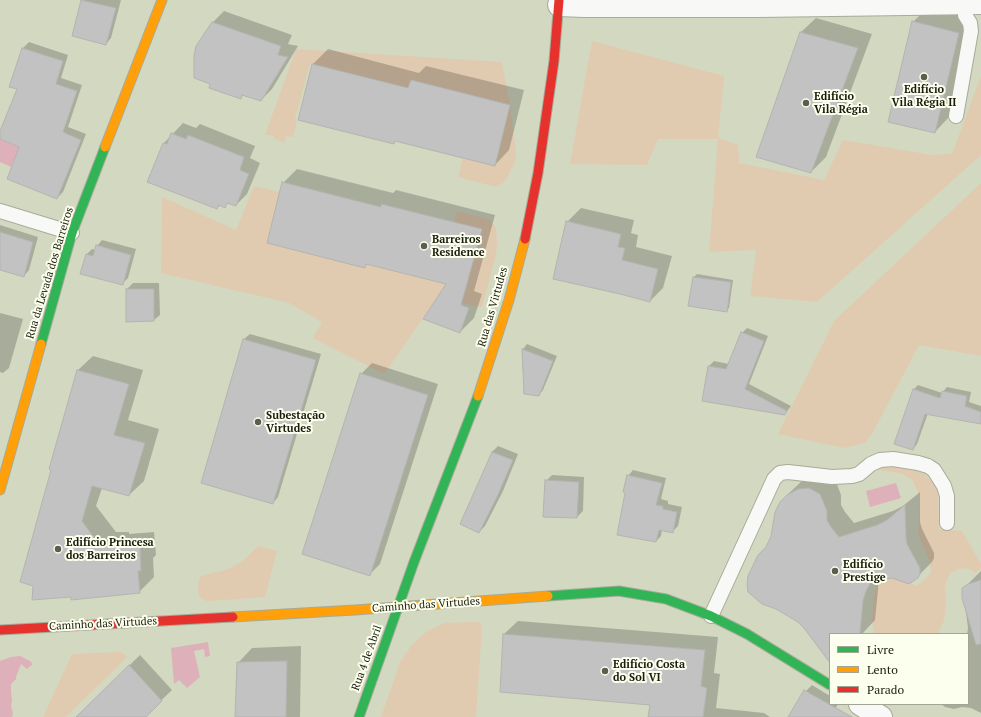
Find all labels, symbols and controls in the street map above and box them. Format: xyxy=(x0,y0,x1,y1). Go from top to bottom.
marker: Edifício Vila Régia II xyxy=(919,72,929,82)
place label: Edifício Vila Régia II xyxy=(892,83,956,109)
place label: Edifício Vila Régia xyxy=(814,90,868,116)
marker: Edifício Vila Régia xyxy=(801,98,811,108)
street label: Rua da Levada dos Barreiros xyxy=(24,206,76,340)
place label: Barreiros Residence xyxy=(432,233,485,259)
marker: Barreiros Residence xyxy=(419,241,429,251)
street label: Rua das Virtudes xyxy=(475,266,511,348)
place label: Subestação Virtudes xyxy=(266,409,325,435)
marker: Subestação Virtudes xyxy=(253,417,263,427)
place label: Edifício Princesa dos Barreiros xyxy=(66,536,154,562)
marker: Edifício Princesa dos Barreiros xyxy=(53,544,63,554)
place label: Edifício Prestige xyxy=(843,558,886,584)
marker: Edifício Prestige xyxy=(830,566,840,576)
street label: Caminho das Virtudes xyxy=(372,595,480,615)
street label: Caminho das Virtudes xyxy=(49,615,157,633)
street label: Rua 4 de Abril xyxy=(349,623,385,693)
legend xyxy=(829,633,969,705)
text: Livre xyxy=(867,642,894,657)
place label: Edifício Costa do Sol VI xyxy=(613,658,685,684)
text: Lento xyxy=(867,662,898,677)
marker: Edifício Costa do Sol VI xyxy=(600,666,610,676)
text: Parado xyxy=(867,682,904,697)

